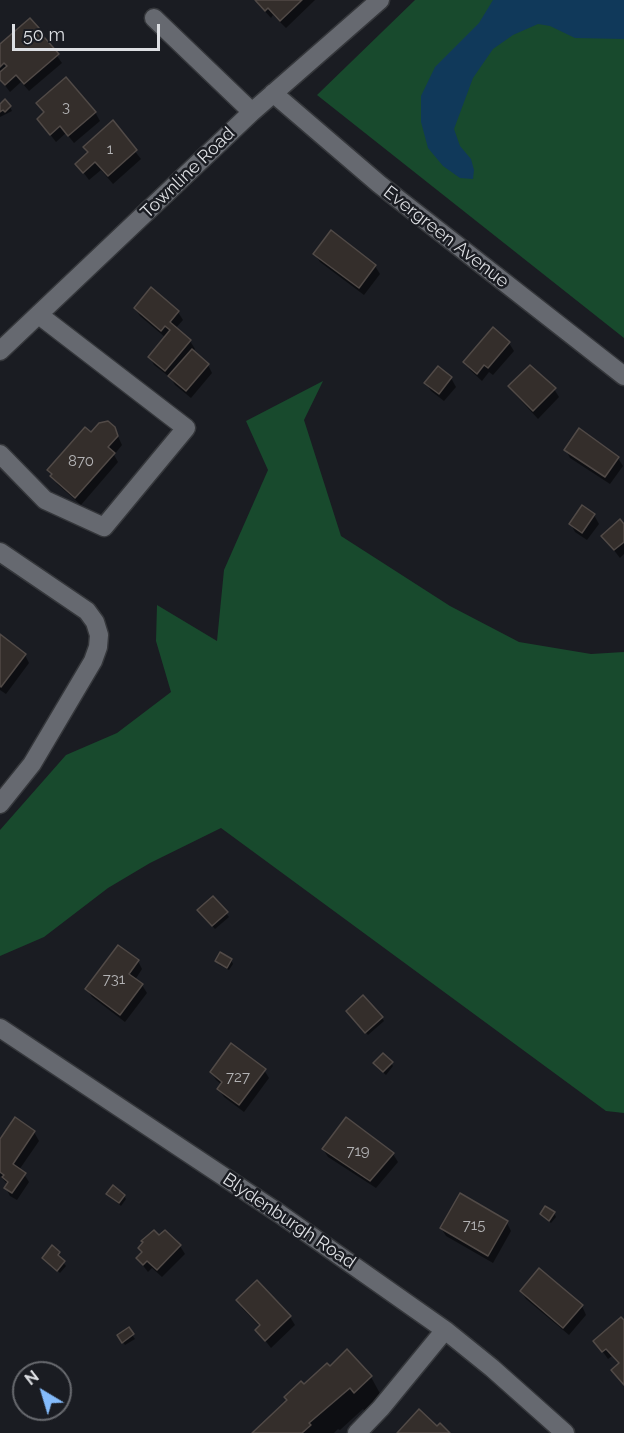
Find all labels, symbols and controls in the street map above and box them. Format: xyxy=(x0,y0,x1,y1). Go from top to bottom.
scale bar xyxy=(15,12,164,50)
text: 50 m xyxy=(23,24,65,45)
house number: 3 xyxy=(62,98,70,116)
street label: Townline Road xyxy=(137,123,239,223)
house number: 1 xyxy=(107,140,113,158)
street label: Evergreen Avenue xyxy=(379,181,513,293)
house number: 870 xyxy=(68,452,94,470)
house number: 731 xyxy=(103,970,125,988)
house number: 727 xyxy=(226,1068,250,1086)
house number: 719 xyxy=(346,1142,370,1160)
street label: Blydenburgh Road xyxy=(218,1169,360,1273)
house number: 715 xyxy=(463,1216,485,1234)
north arrow xyxy=(12,1361,72,1421)
text: N xyxy=(21,1367,43,1389)

